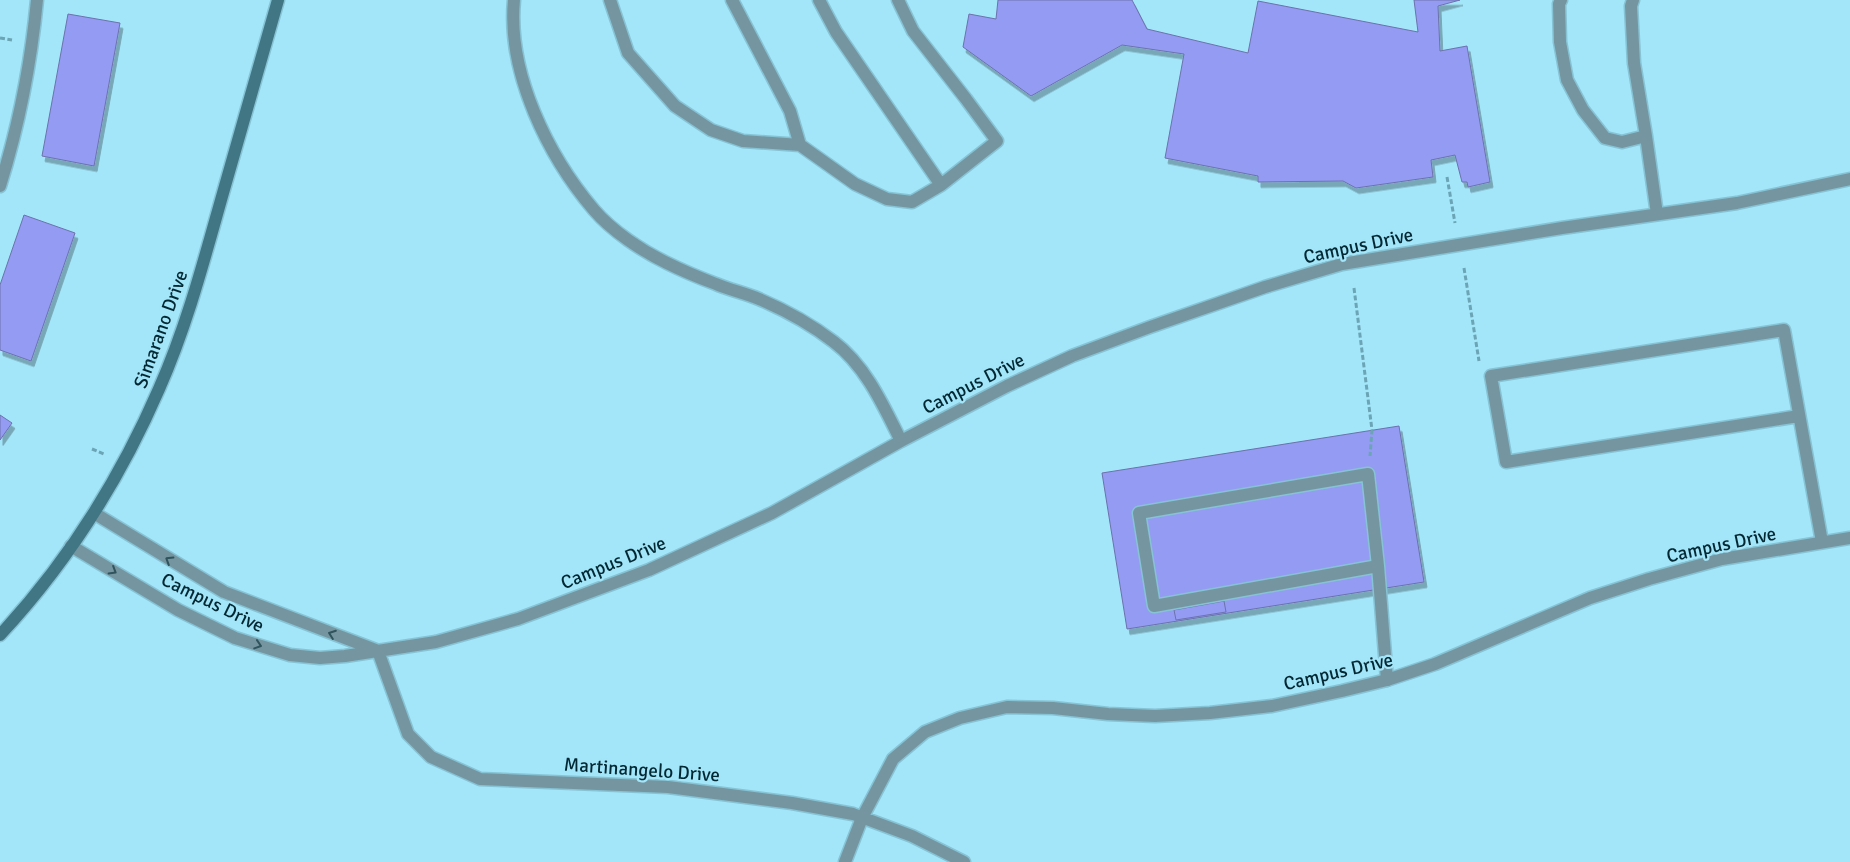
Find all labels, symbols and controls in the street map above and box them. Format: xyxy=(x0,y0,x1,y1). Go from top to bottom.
street label: Campus Drive xyxy=(1301,223,1415,269)
street label: Simarano Drive xyxy=(128,267,193,392)
street label: Campus Drive xyxy=(918,348,1029,420)
street label: Campus Drive xyxy=(1664,522,1778,568)
street label: Campus Drive xyxy=(557,531,670,595)
one-way arrow xyxy=(166,556,175,566)
one-way arrow xyxy=(108,565,117,575)
street label: Campus Drive xyxy=(157,568,268,638)
one-way arrow xyxy=(329,630,337,640)
one-way arrow xyxy=(253,639,261,649)
street label: Campus Drive xyxy=(1281,648,1395,696)
street label: Martinangelo Drive xyxy=(563,753,721,787)

